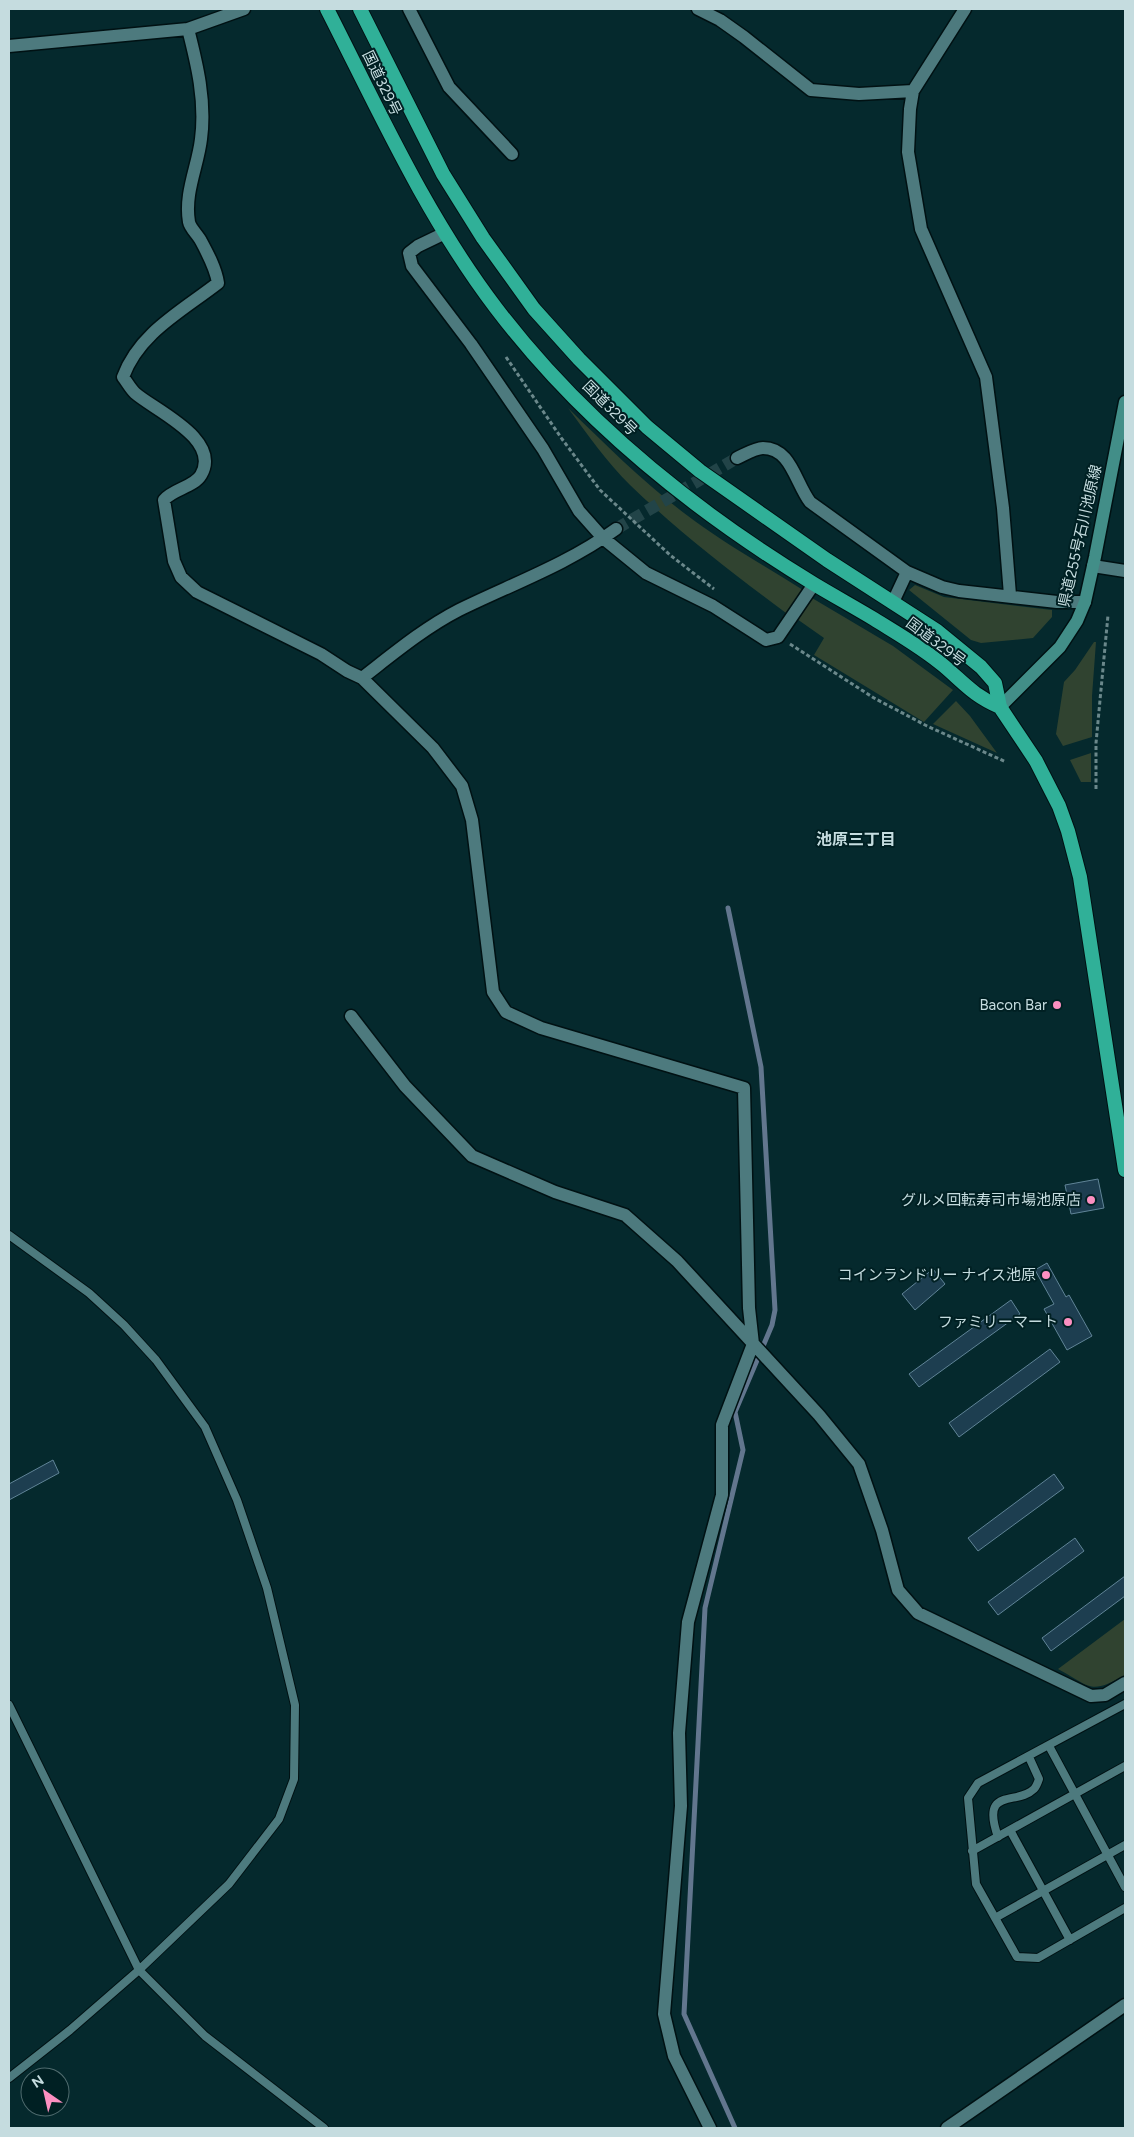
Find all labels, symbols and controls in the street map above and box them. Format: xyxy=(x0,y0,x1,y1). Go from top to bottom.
street label: 国道329号 xyxy=(359,48,405,118)
street label: 国道329号 xyxy=(579,377,641,439)
street label: 県道255号石川池原線 xyxy=(1055,463,1105,609)
street label: 国道329号 xyxy=(903,614,969,670)
district label: 池原三丁目 xyxy=(816,830,896,849)
place label: Bacon Bar xyxy=(979,996,1047,1014)
marker: Bacon Bar xyxy=(1051,999,1063,1011)
place label: グルメ回転寿司市場池原店 xyxy=(901,1191,1081,1209)
marker: グルメ回転寿司市場池原店 xyxy=(1085,1194,1097,1206)
place label: コインランドリー ナイス池原 xyxy=(838,1266,1036,1284)
marker: コインランドリー ナイス池原 xyxy=(1040,1269,1052,1281)
place label: ファミリーマート xyxy=(938,1313,1058,1331)
marker: ファミリーマート xyxy=(1062,1316,1074,1328)
north arrow xyxy=(20,2067,70,2117)
text: N xyxy=(29,2072,47,2092)

